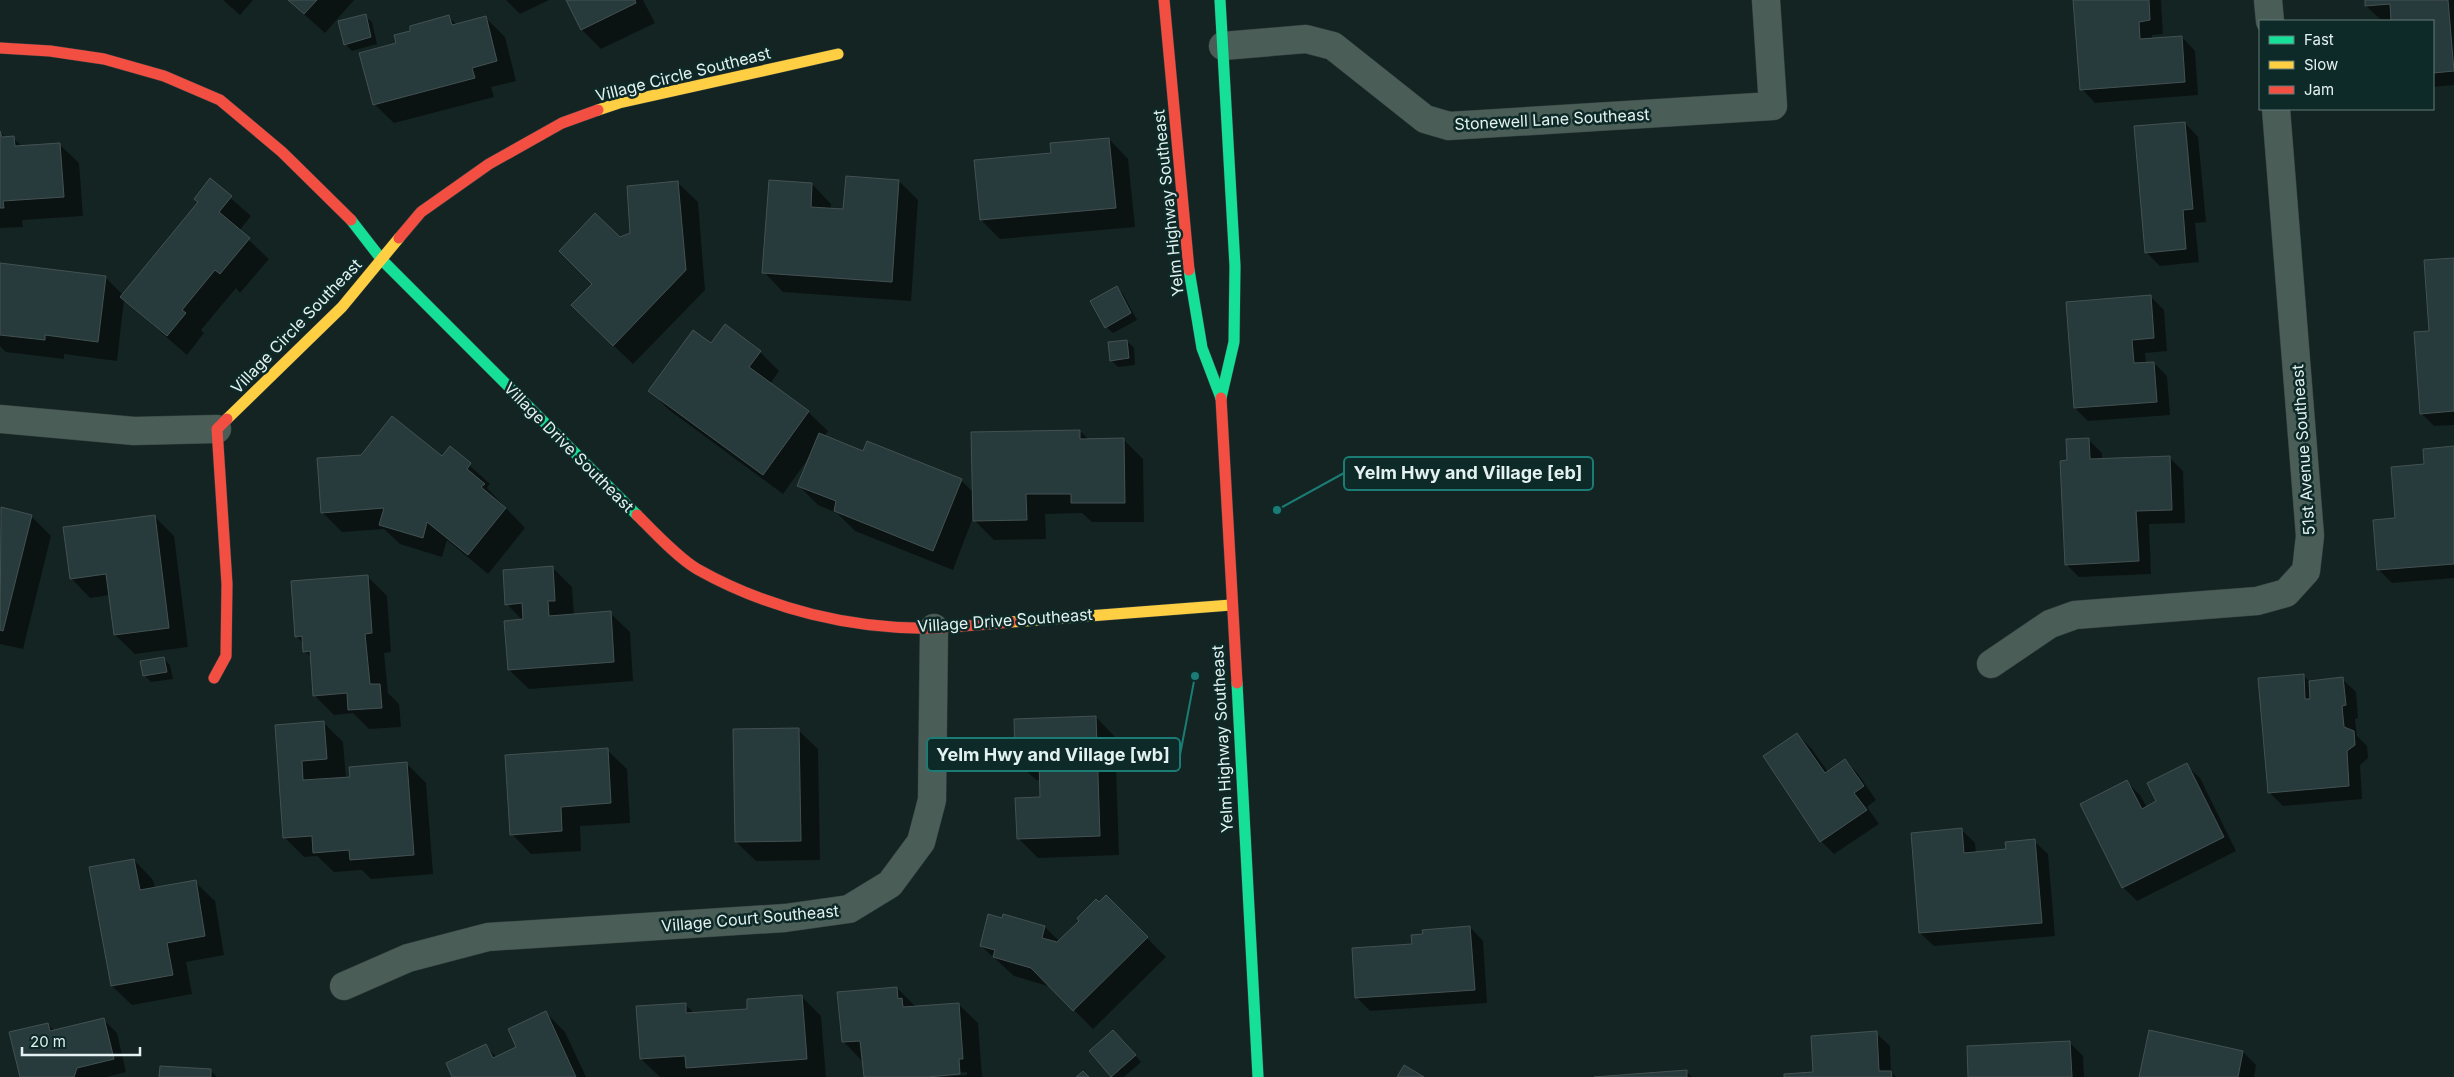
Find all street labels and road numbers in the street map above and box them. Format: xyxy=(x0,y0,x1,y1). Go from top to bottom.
street label: Village Circle Southeast xyxy=(593,43,773,105)
street label: Stonewell Lane Southeast xyxy=(1454,104,1650,134)
street label: Yelm Highway Southeast xyxy=(1148,109,1188,297)
street label: Village Circle Southeast xyxy=(226,254,366,398)
street label: 51st Avenue Southeast xyxy=(2287,364,2319,536)
street label: Village Drive Southeast xyxy=(500,378,638,516)
street label: Village Drive Southeast xyxy=(917,604,1093,636)
street label: Yelm Highway Southeast xyxy=(1207,645,1237,833)
street label: Village Court Southeast xyxy=(660,900,840,936)

